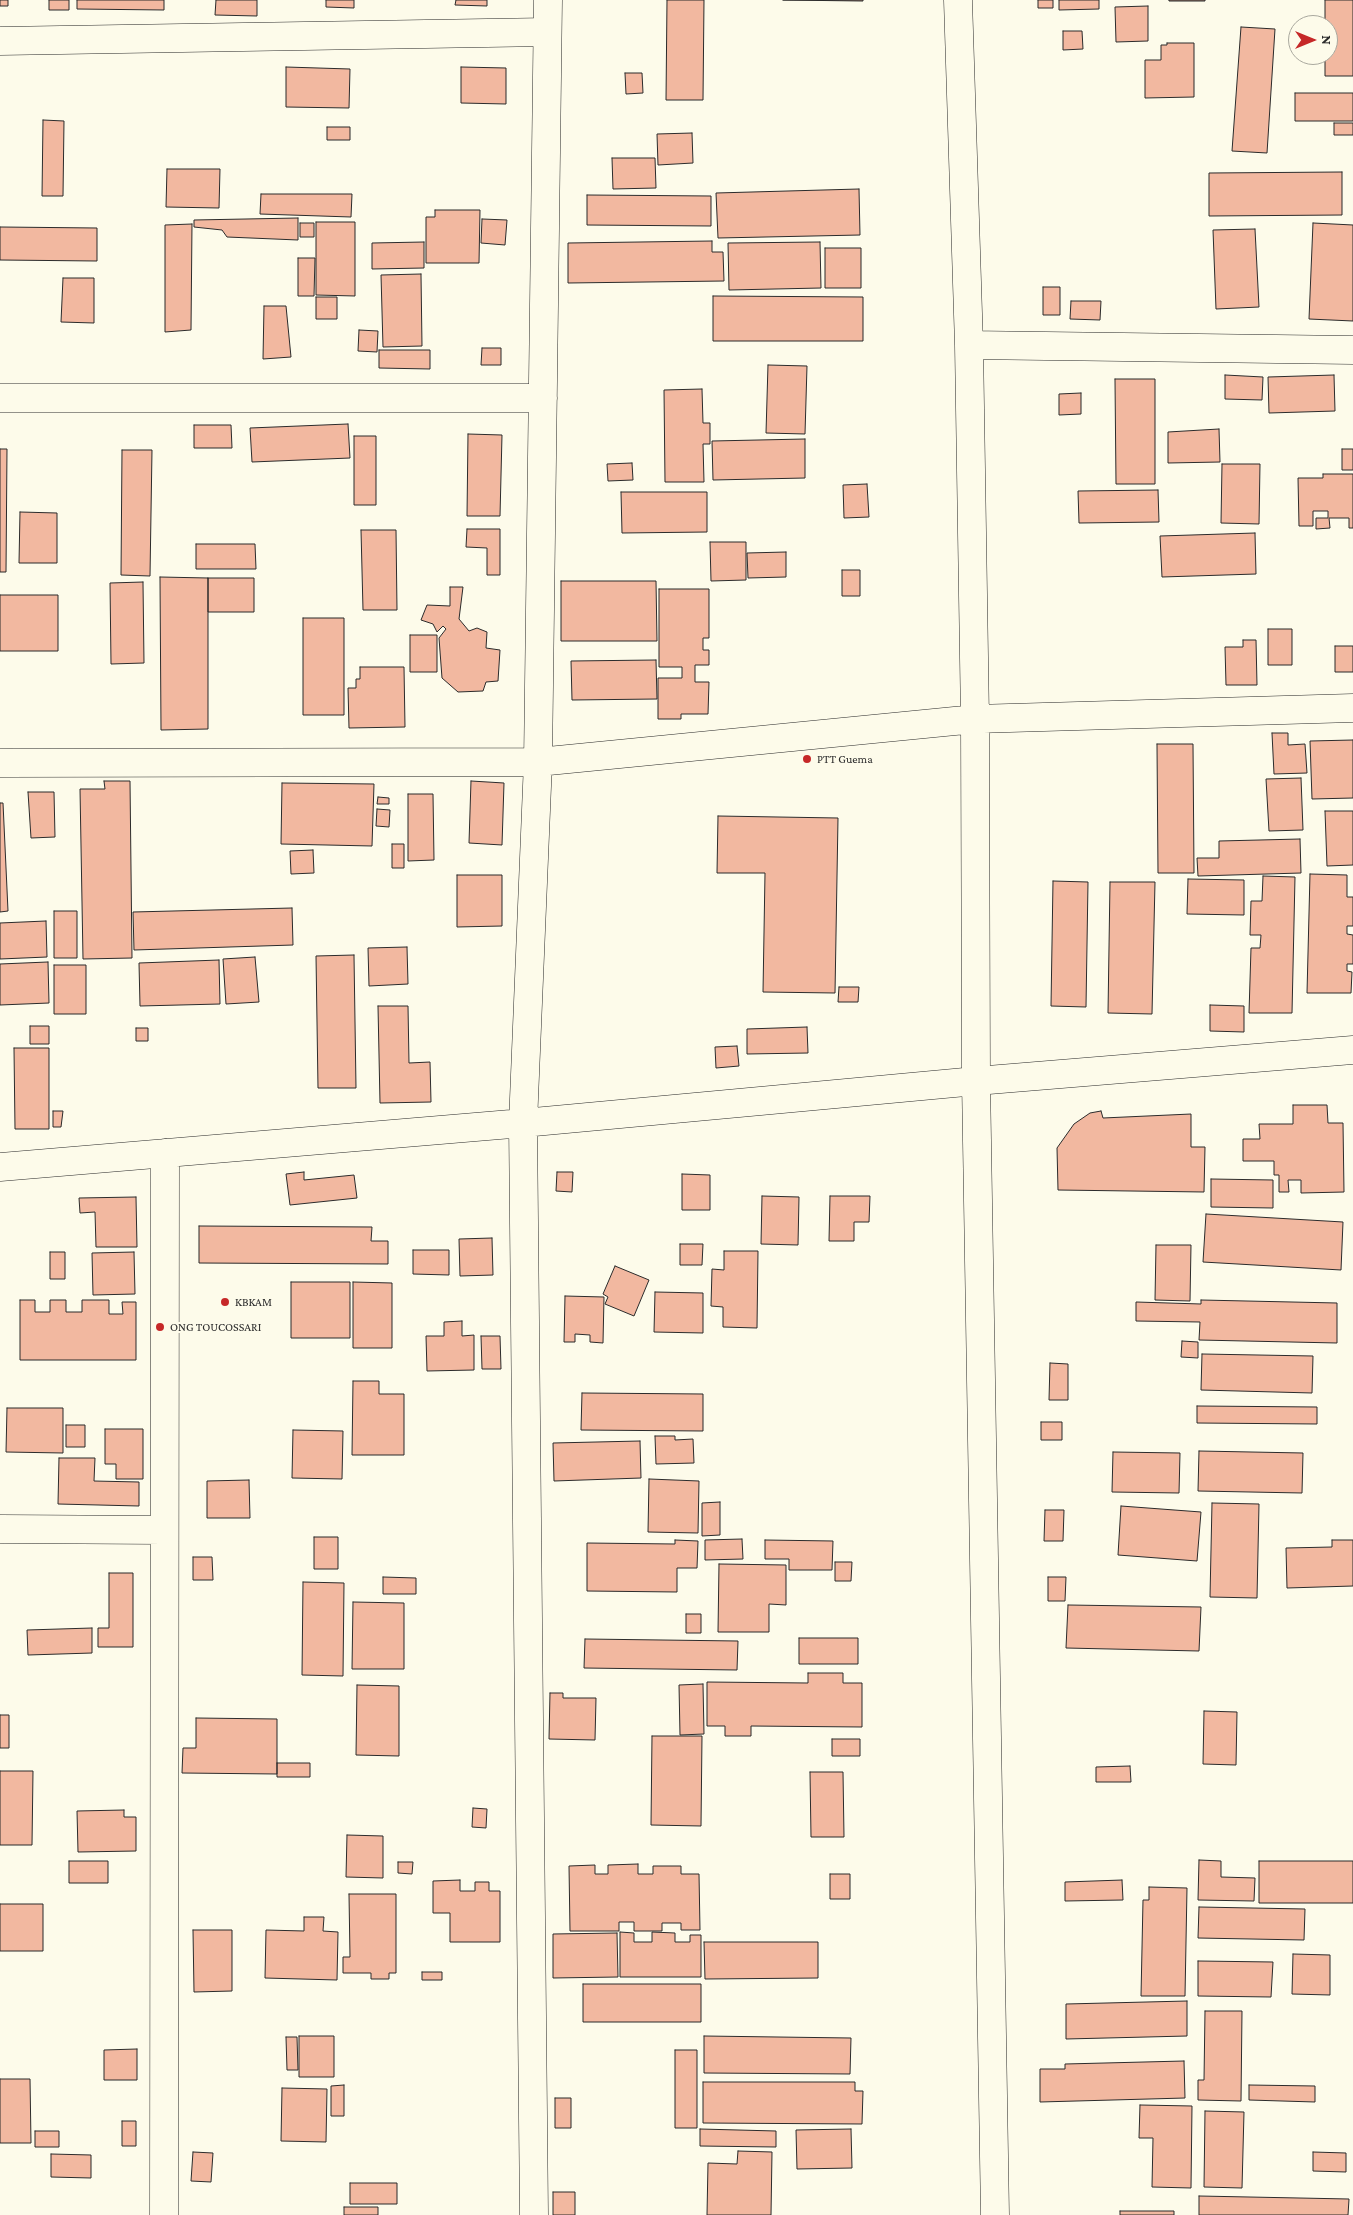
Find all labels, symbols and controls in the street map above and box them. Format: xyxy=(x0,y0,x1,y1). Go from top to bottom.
north arrow xyxy=(1288,15,1338,65)
text: N xyxy=(1319,35,1335,45)
place label: PTT Guema xyxy=(817,752,873,766)
marker: PTT Guema xyxy=(801,753,813,765)
place label: KBKAM xyxy=(235,1295,272,1309)
marker: KBKAM xyxy=(219,1296,231,1308)
place label: ONG TOUCOSSARI xyxy=(170,1320,261,1334)
marker: ONG TOUCOSSARI xyxy=(154,1321,166,1333)

